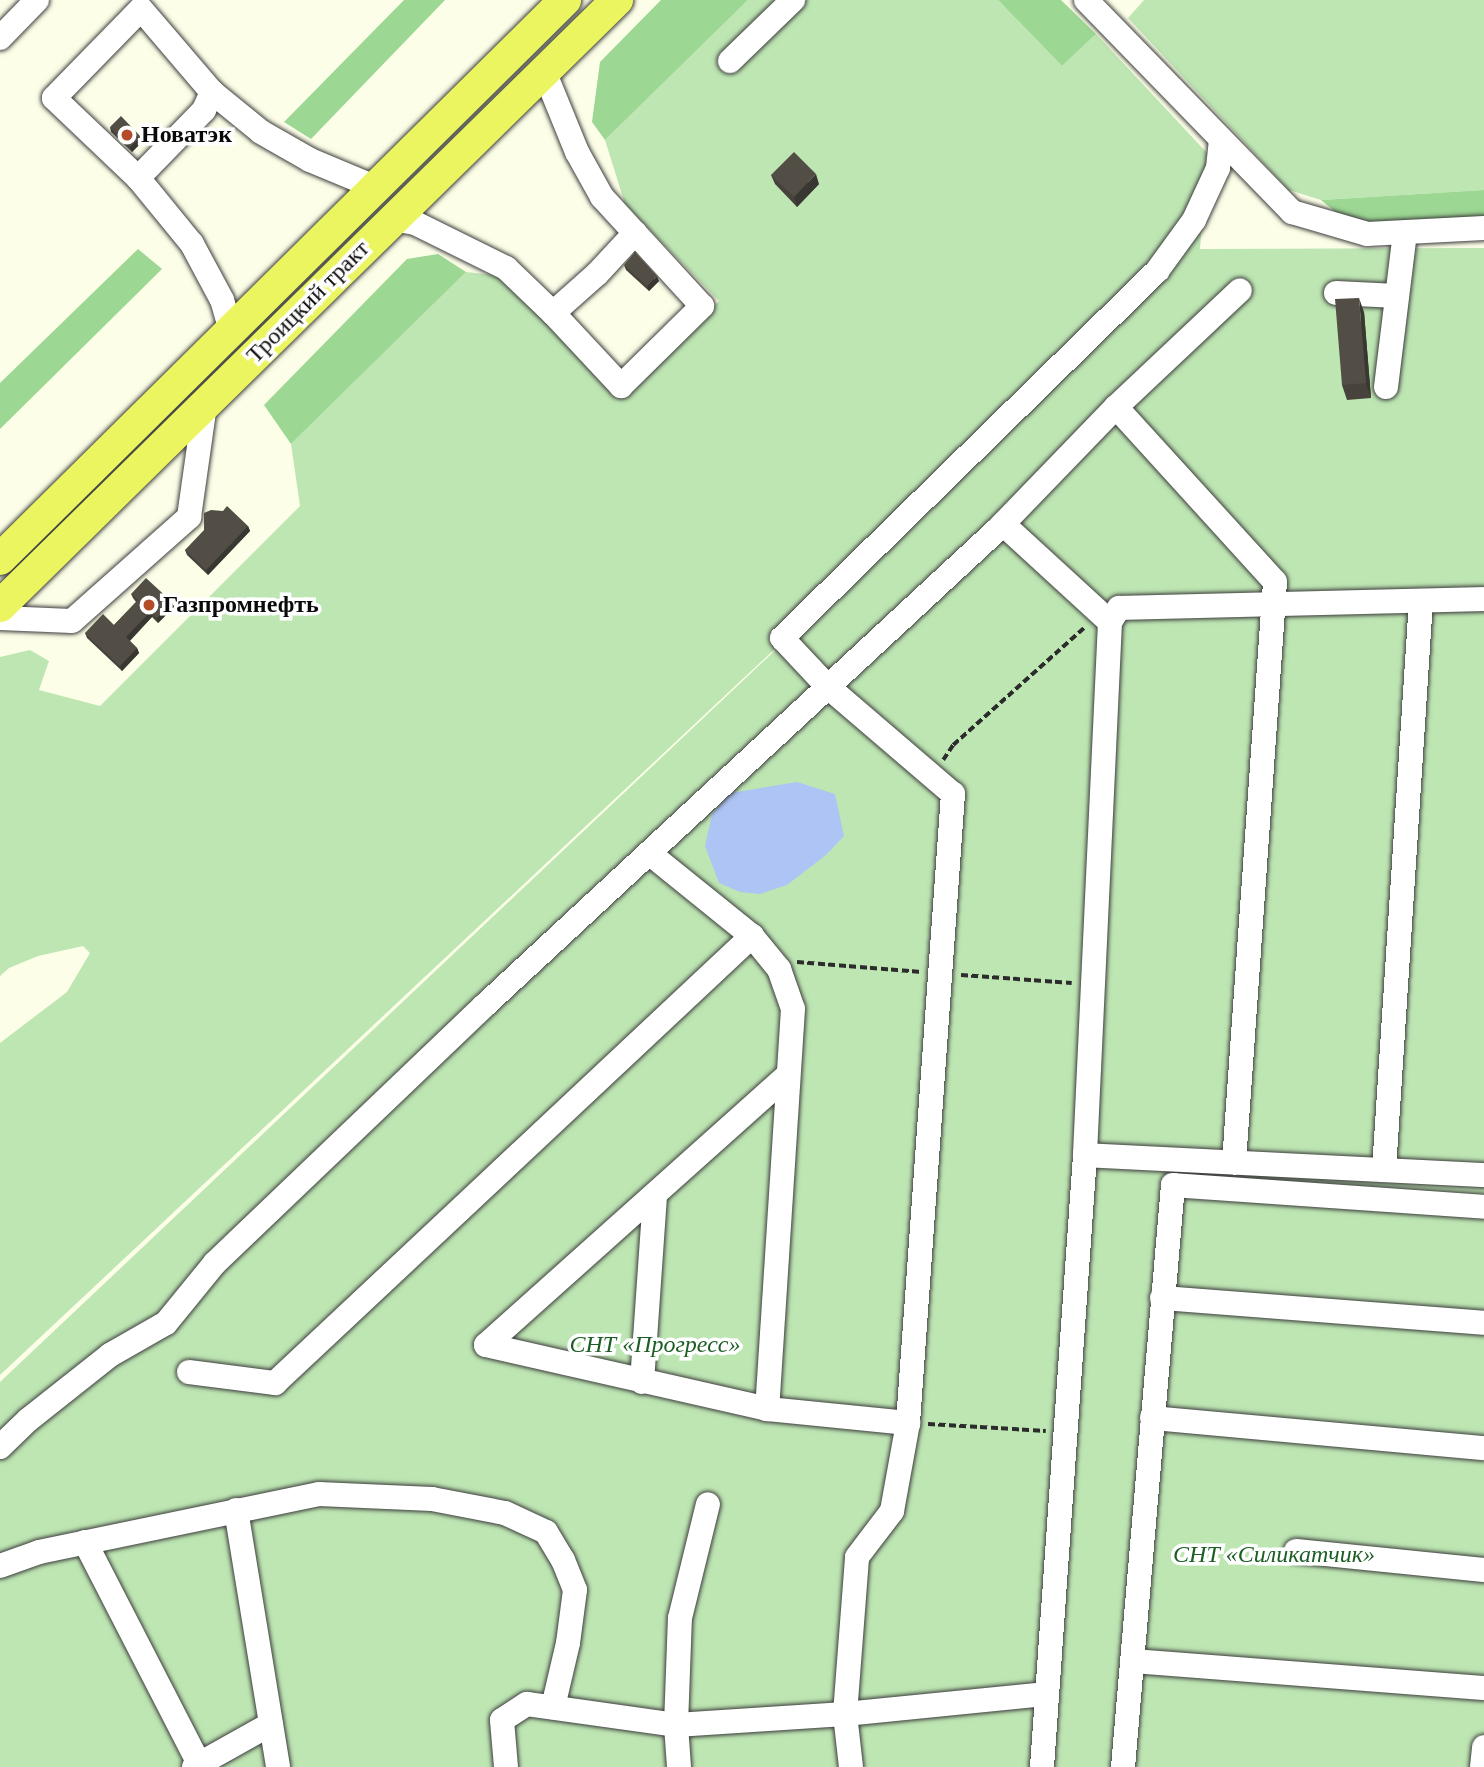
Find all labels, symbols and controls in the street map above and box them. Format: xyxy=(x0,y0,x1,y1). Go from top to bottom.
place label: Новатэк xyxy=(141,121,232,149)
marker: Новатэк xyxy=(119,127,135,143)
street label: Троицкий тракт xyxy=(241,235,375,369)
place label: Газпромнефть xyxy=(163,591,319,619)
marker: Газпромнефть xyxy=(141,597,157,613)
park label: СНТ «Прогресс» xyxy=(569,1331,741,1359)
park label: СНТ «Силикатчик» xyxy=(1173,1541,1375,1569)

